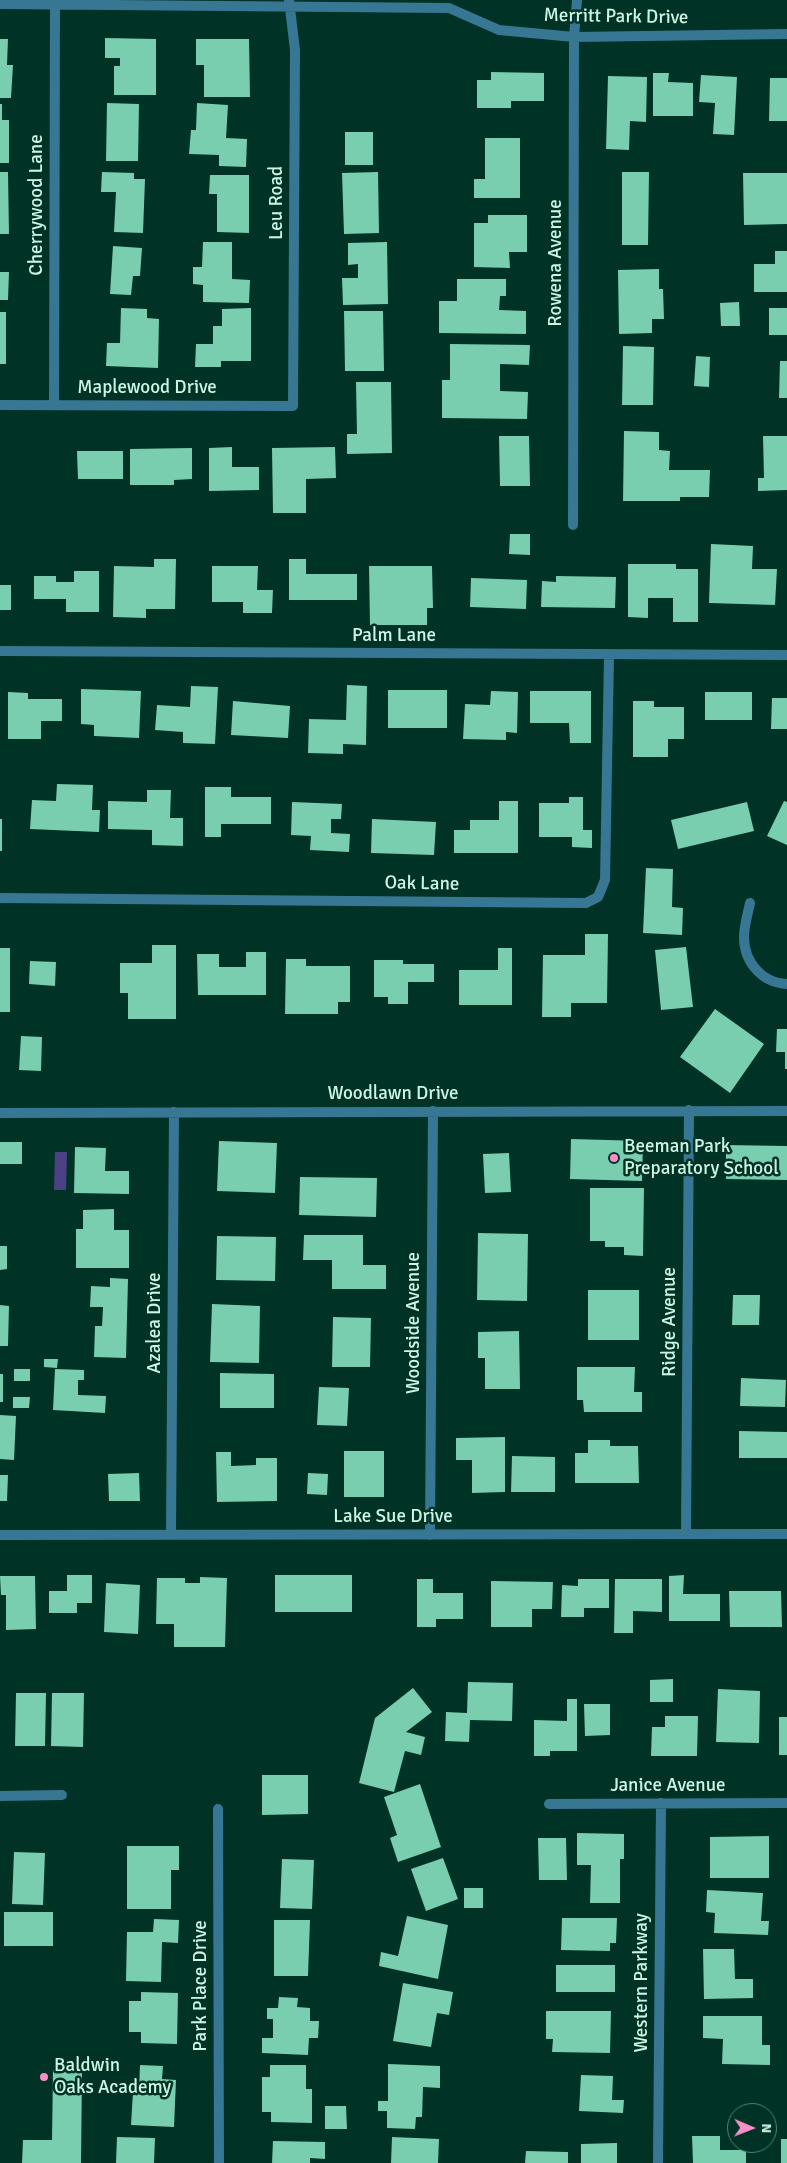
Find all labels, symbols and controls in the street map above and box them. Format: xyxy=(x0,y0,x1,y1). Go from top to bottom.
street label: Merritt Park Drive xyxy=(543,4,689,30)
street label: Cherrywood Lane xyxy=(26,134,48,276)
street label: Leu Road xyxy=(266,166,288,240)
street label: Rowena Avenue xyxy=(545,199,567,327)
street label: Maplewood Drive xyxy=(77,377,217,399)
street label: Palm Lane xyxy=(352,625,436,647)
street label: Oak Lane xyxy=(384,872,460,896)
street label: Woodlawn Drive xyxy=(327,1083,459,1105)
place label: Beeman Park Preparatory School xyxy=(624,1136,779,1180)
marker: Beeman Park Preparatory School xyxy=(608,1152,620,1164)
street label: Woodside Avenue xyxy=(403,1252,425,1394)
street label: Ridge Avenue xyxy=(659,1267,681,1377)
street label: Azalea Drive xyxy=(144,1273,166,1373)
street label: Lake Sue Drive xyxy=(333,1506,453,1528)
street label: Janice Avenue xyxy=(610,1775,726,1797)
street label: Western Parkway xyxy=(631,1913,653,2053)
street label: Park Place Drive xyxy=(190,1920,212,2052)
place label: Baldwin Oaks Academy xyxy=(54,2055,171,2099)
marker: Baldwin Oaks Academy xyxy=(38,2071,50,2083)
north arrow xyxy=(727,2103,777,2153)
text: N xyxy=(758,2123,775,2133)

